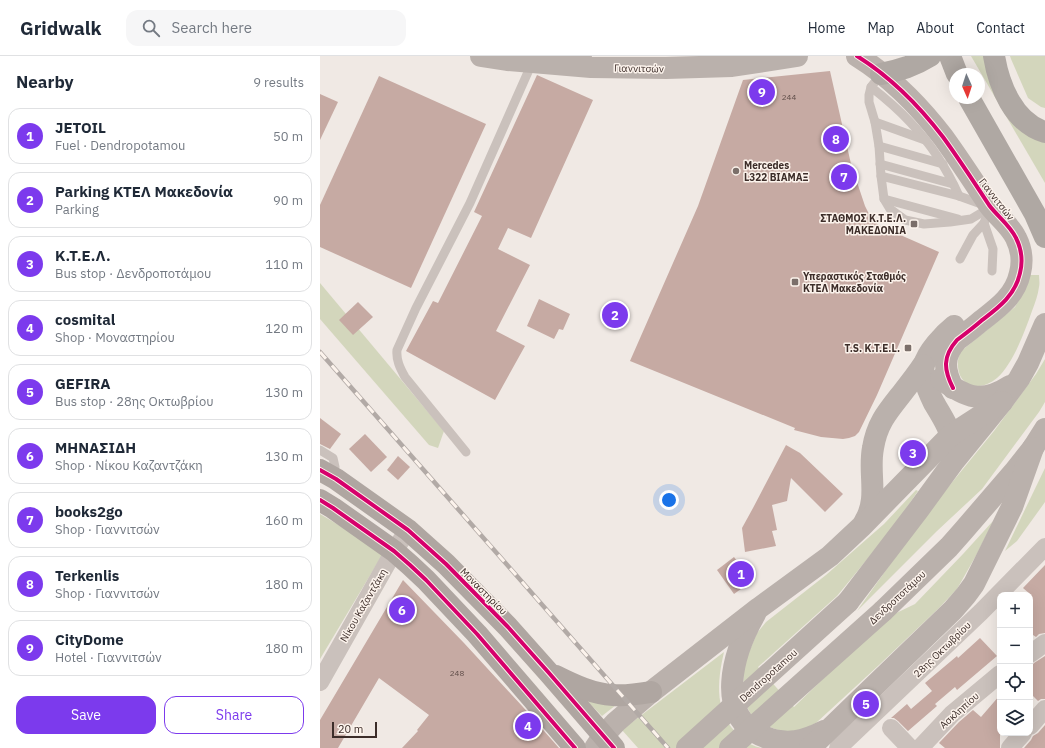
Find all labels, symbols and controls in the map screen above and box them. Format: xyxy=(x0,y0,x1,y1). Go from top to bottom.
search box xyxy=(126,10,406,46)
text: Gridwalk xyxy=(20,16,102,40)
icon: search xyxy=(140,17,162,39)
text: Search here xyxy=(172,18,252,37)
text: Home xyxy=(808,19,845,37)
text: Map xyxy=(867,19,894,37)
text: About xyxy=(916,19,954,37)
text: Contact xyxy=(976,19,1025,37)
street label: Γιαννιτσών xyxy=(614,62,664,75)
north arrow xyxy=(949,68,985,104)
text: Nearby xyxy=(16,71,74,93)
text: 9 results xyxy=(253,74,304,91)
pin: 9 xyxy=(749,77,775,107)
house number: 244 xyxy=(782,92,796,102)
text: JETOIL xyxy=(55,118,106,137)
pin: 8 xyxy=(823,124,849,154)
text: 1 xyxy=(26,128,34,145)
text: 50 m xyxy=(273,128,303,145)
text: Fuel · Dendropotamou xyxy=(55,137,185,154)
place label: Mercedes L322 ΒΙΑΜΑΞ xyxy=(744,159,809,184)
pin: 7 xyxy=(831,162,857,192)
marker: Mercedes L322 ΒΙΑΜΑΞ xyxy=(731,166,741,176)
street label: Γιαννιτσών xyxy=(976,176,1017,223)
text: Parking ΚΤΕΛ Μακεδονία xyxy=(55,182,233,201)
text: 2 xyxy=(26,192,34,209)
text: 90 m xyxy=(273,192,303,209)
text: Parking xyxy=(55,201,99,218)
place label: ΣΤΑΘΜΟΣ Κ.Τ.Ε.Λ. ΜΑΚΕΔΟΝΙΑ xyxy=(820,212,906,237)
marker: ΣΤΑΘΜΟΣ Κ.Τ.Ε.Λ. ΜΑΚΕΔΟΝΙΑ xyxy=(909,219,919,229)
text: Κ.Τ.Ε.Λ. xyxy=(55,246,111,265)
text: 3 xyxy=(26,256,34,273)
text: 110 m xyxy=(265,256,303,273)
text: Bus stop · Δενδροποτάμου xyxy=(55,265,211,282)
place label: Υπεραστικός Σταθμός ΚΤΕΛ Μακεδονία xyxy=(803,270,906,295)
marker: Υπεραστικός Σταθμός ΚΤΕΛ Μακεδονία xyxy=(790,277,800,287)
pin: 2 xyxy=(602,300,628,330)
text: cosmital xyxy=(55,310,115,329)
text: 4 xyxy=(26,320,34,337)
text: 120 m xyxy=(265,320,303,337)
text: Shop · Μοναστηρίου xyxy=(55,329,175,346)
place label: T.S. K.T.E.L. xyxy=(845,342,900,355)
marker: T.S. K.T.E.L. xyxy=(903,343,913,353)
text: GEFIRA xyxy=(55,374,111,393)
text: 5 xyxy=(26,384,34,401)
text: 130 m xyxy=(265,384,303,401)
text: Bus stop · 28ης Οκτωβρίου xyxy=(55,393,214,410)
text: ΜΗΝΑΣΙΔΗ xyxy=(55,438,136,457)
pin: 3 xyxy=(900,438,926,468)
text: 6 xyxy=(26,448,34,465)
text: 130 m xyxy=(265,448,303,465)
text: Shop · Νίκου Καζαντζάκη xyxy=(55,457,203,474)
your location xyxy=(659,490,679,510)
text: books2go xyxy=(55,502,123,521)
text: 7 xyxy=(26,512,34,529)
text: 160 m xyxy=(265,512,303,529)
text: Shop · Γιαννιτσών xyxy=(55,521,160,538)
pin: 1 xyxy=(728,559,754,589)
street label: Μοναστηρίου xyxy=(457,565,510,618)
text: Terkenlis xyxy=(55,566,119,585)
street label: Νίκου Καζαντζάκη xyxy=(337,566,390,644)
street label: Δενδροποτάμου xyxy=(866,568,929,627)
text: 8 xyxy=(26,576,34,593)
text: 180 m xyxy=(265,576,303,593)
text: Shop · Γιαννιτσών xyxy=(55,585,160,602)
map controls xyxy=(997,592,1033,736)
button: + xyxy=(997,592,1033,628)
pin: 6 xyxy=(389,595,415,625)
street label: 28ης Οκτωβρίου xyxy=(911,619,974,680)
button: − xyxy=(997,628,1033,664)
text: CityDome xyxy=(55,630,124,649)
text: 9 xyxy=(26,640,34,657)
text: 180 m xyxy=(265,640,303,657)
street label: Dendropotamou xyxy=(737,646,800,705)
text: Hotel · Γιαννιτσών xyxy=(55,649,162,666)
button: locate xyxy=(997,664,1033,700)
house number: 248 xyxy=(450,668,464,678)
pin: 5 xyxy=(853,689,879,719)
street label: Ασκληπίου xyxy=(937,689,982,731)
button: Save xyxy=(16,696,156,734)
button: Share xyxy=(164,696,304,734)
button: layers xyxy=(997,700,1033,736)
pin: 4 xyxy=(515,711,541,741)
scale bar xyxy=(332,720,377,739)
text: 20 m xyxy=(338,722,363,736)

